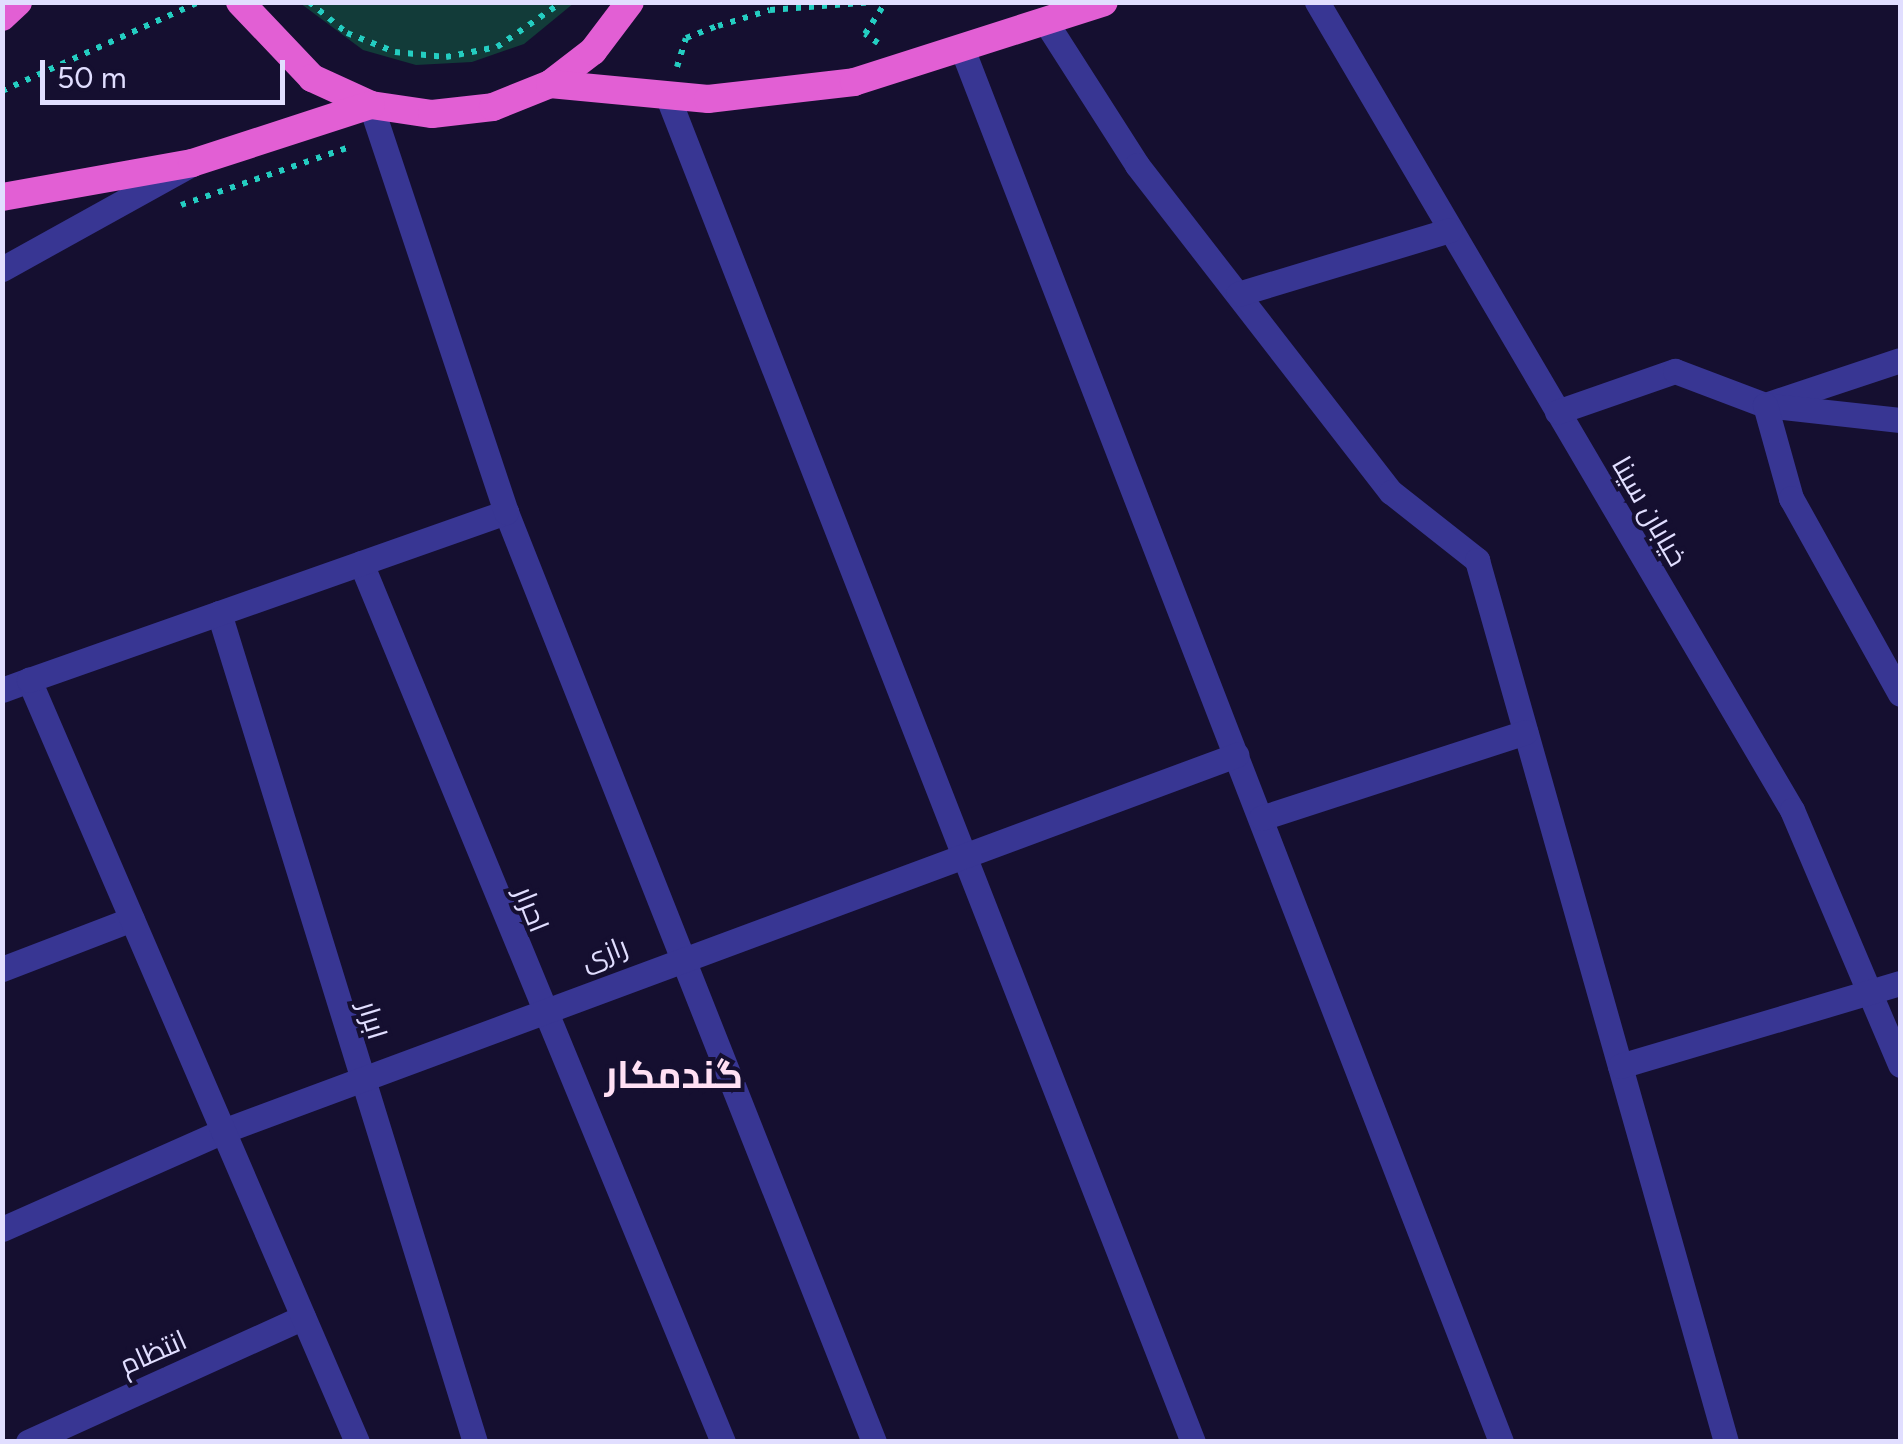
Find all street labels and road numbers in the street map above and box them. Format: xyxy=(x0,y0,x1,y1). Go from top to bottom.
street label: خیابان سینا xyxy=(1605,450,1695,572)
street label: احرار xyxy=(508,881,556,937)
street label: رازی xyxy=(576,929,632,977)
street label: ابرار xyxy=(351,997,395,1043)
street label: انتظام xyxy=(114,1322,192,1382)

